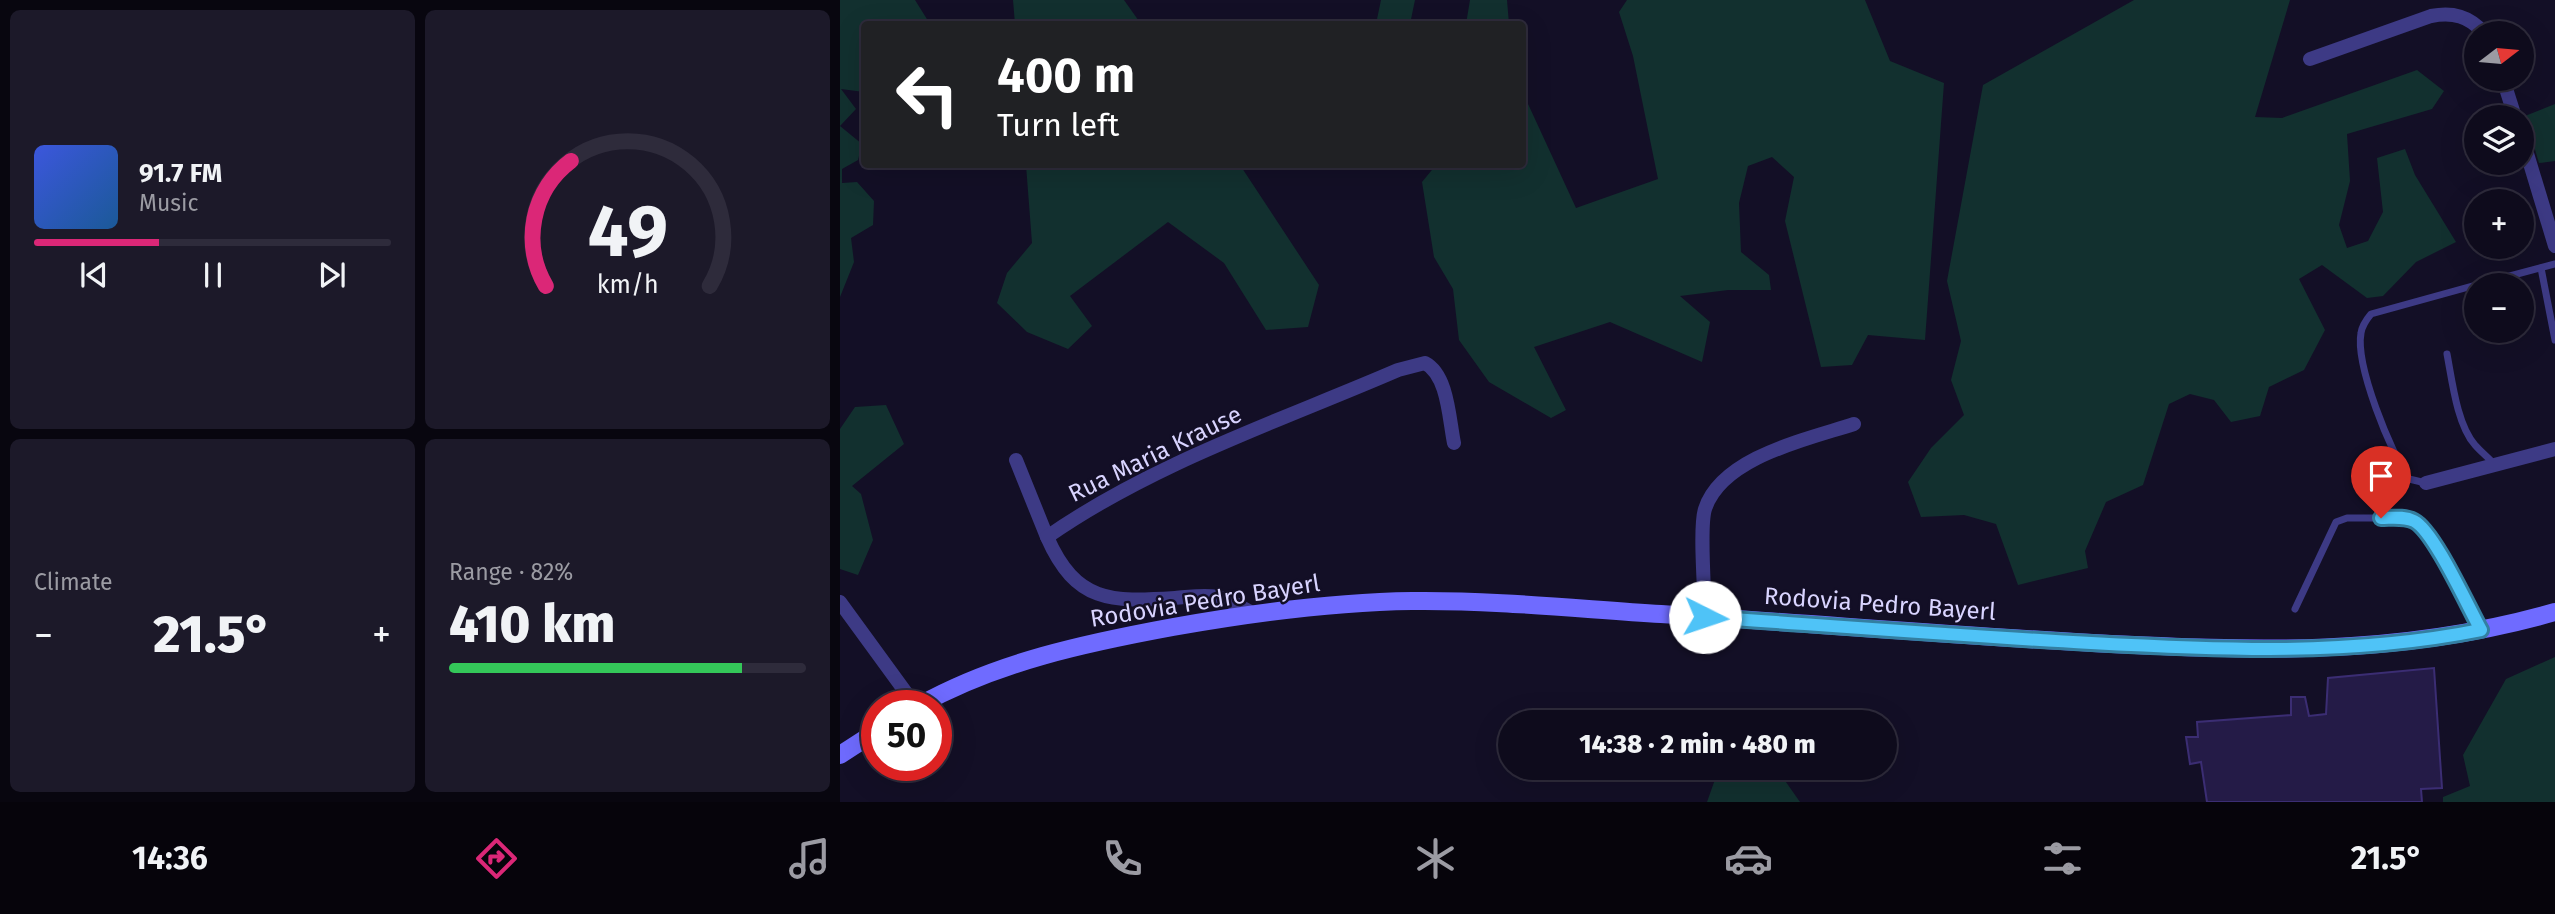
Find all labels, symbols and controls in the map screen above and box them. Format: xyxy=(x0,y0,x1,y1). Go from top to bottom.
north arrow xyxy=(2464,21,2534,91)
map controls xyxy=(2464,21,2534,343)
text: 400 m xyxy=(997,46,1135,105)
icon: left xyxy=(882,49,973,140)
button: layers xyxy=(2464,105,2534,175)
text: Turn left xyxy=(997,106,1119,144)
text: 91.7 FM xyxy=(139,158,222,189)
text: 49 xyxy=(587,188,668,275)
text: Music xyxy=(139,189,199,217)
button: + xyxy=(2464,189,2534,259)
icon: previous xyxy=(75,256,113,294)
icon: pause xyxy=(194,256,232,294)
icon: next xyxy=(313,256,351,294)
text: km/h xyxy=(597,270,658,300)
button: − xyxy=(2464,273,2534,343)
street label: Rua Maria Krause xyxy=(1064,400,1246,508)
pin xyxy=(2351,446,2411,518)
icon: arrive xyxy=(2362,457,2400,495)
text: Range · 82% xyxy=(449,558,573,586)
text: Climate xyxy=(34,568,113,596)
street label: Rodovia Pedro Bayerl xyxy=(1088,569,1322,633)
position arrow xyxy=(1668,580,1742,654)
street label: Rodovia Pedro Bayerl xyxy=(1763,582,1997,626)
text: 410 km xyxy=(449,593,615,656)
text: 21.5° xyxy=(153,603,272,666)
text: − xyxy=(34,612,53,658)
text: + xyxy=(372,612,391,658)
speed limit sign: 50 xyxy=(861,690,952,781)
text: 14:38 · 2 min · 480 m xyxy=(1579,729,1816,760)
icon: directions xyxy=(472,834,521,883)
icon: music xyxy=(785,834,834,883)
icon: phone xyxy=(1098,834,1147,883)
icon: climate xyxy=(1411,834,1460,883)
icon: car xyxy=(1724,834,1773,883)
icon: filters xyxy=(2038,834,2087,883)
text: 14:36 xyxy=(132,839,208,877)
text: 21.5° xyxy=(2351,839,2423,877)

